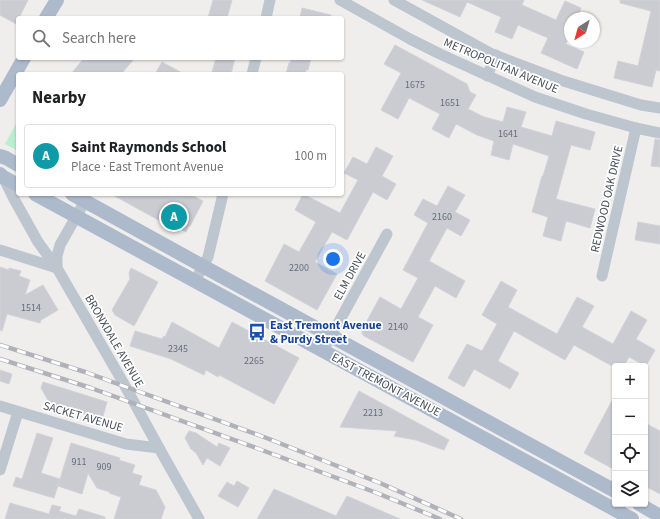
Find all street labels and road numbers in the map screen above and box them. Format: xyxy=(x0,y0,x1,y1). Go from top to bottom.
street label: METROPOLITAN AVENUE xyxy=(441,34,561,98)
street label: REDWOOD OAK DRIVE xyxy=(586,144,628,254)
street label: ELM DRIVE xyxy=(330,249,370,303)
street label: BRONXDALE AVENUE xyxy=(80,291,148,391)
street label: EAST TREMONT AVENUE xyxy=(328,349,444,421)
street label: SACKET AVENUE xyxy=(41,397,125,437)

